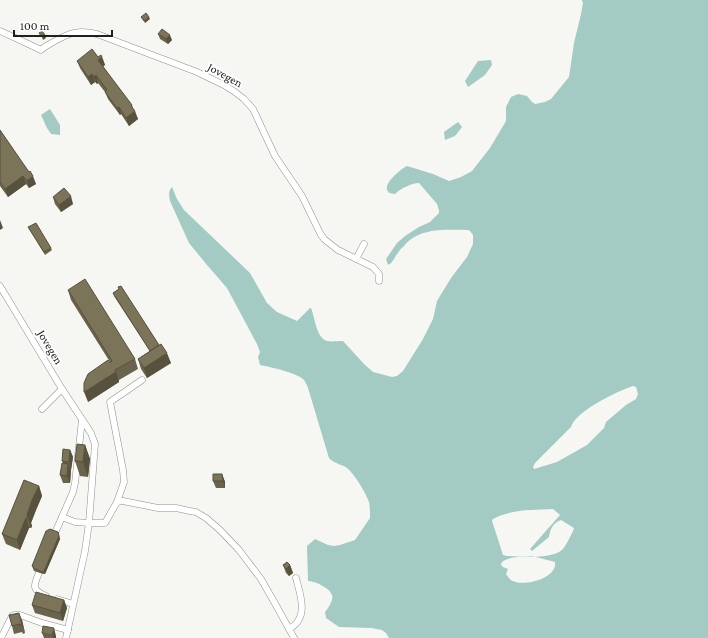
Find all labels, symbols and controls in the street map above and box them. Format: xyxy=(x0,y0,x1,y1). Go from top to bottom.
scale bar xyxy=(14,12,112,38)
text: 100 m xyxy=(20,19,50,33)
street label: Jovegen xyxy=(204,59,245,91)
street label: Jovegen xyxy=(34,326,66,367)

